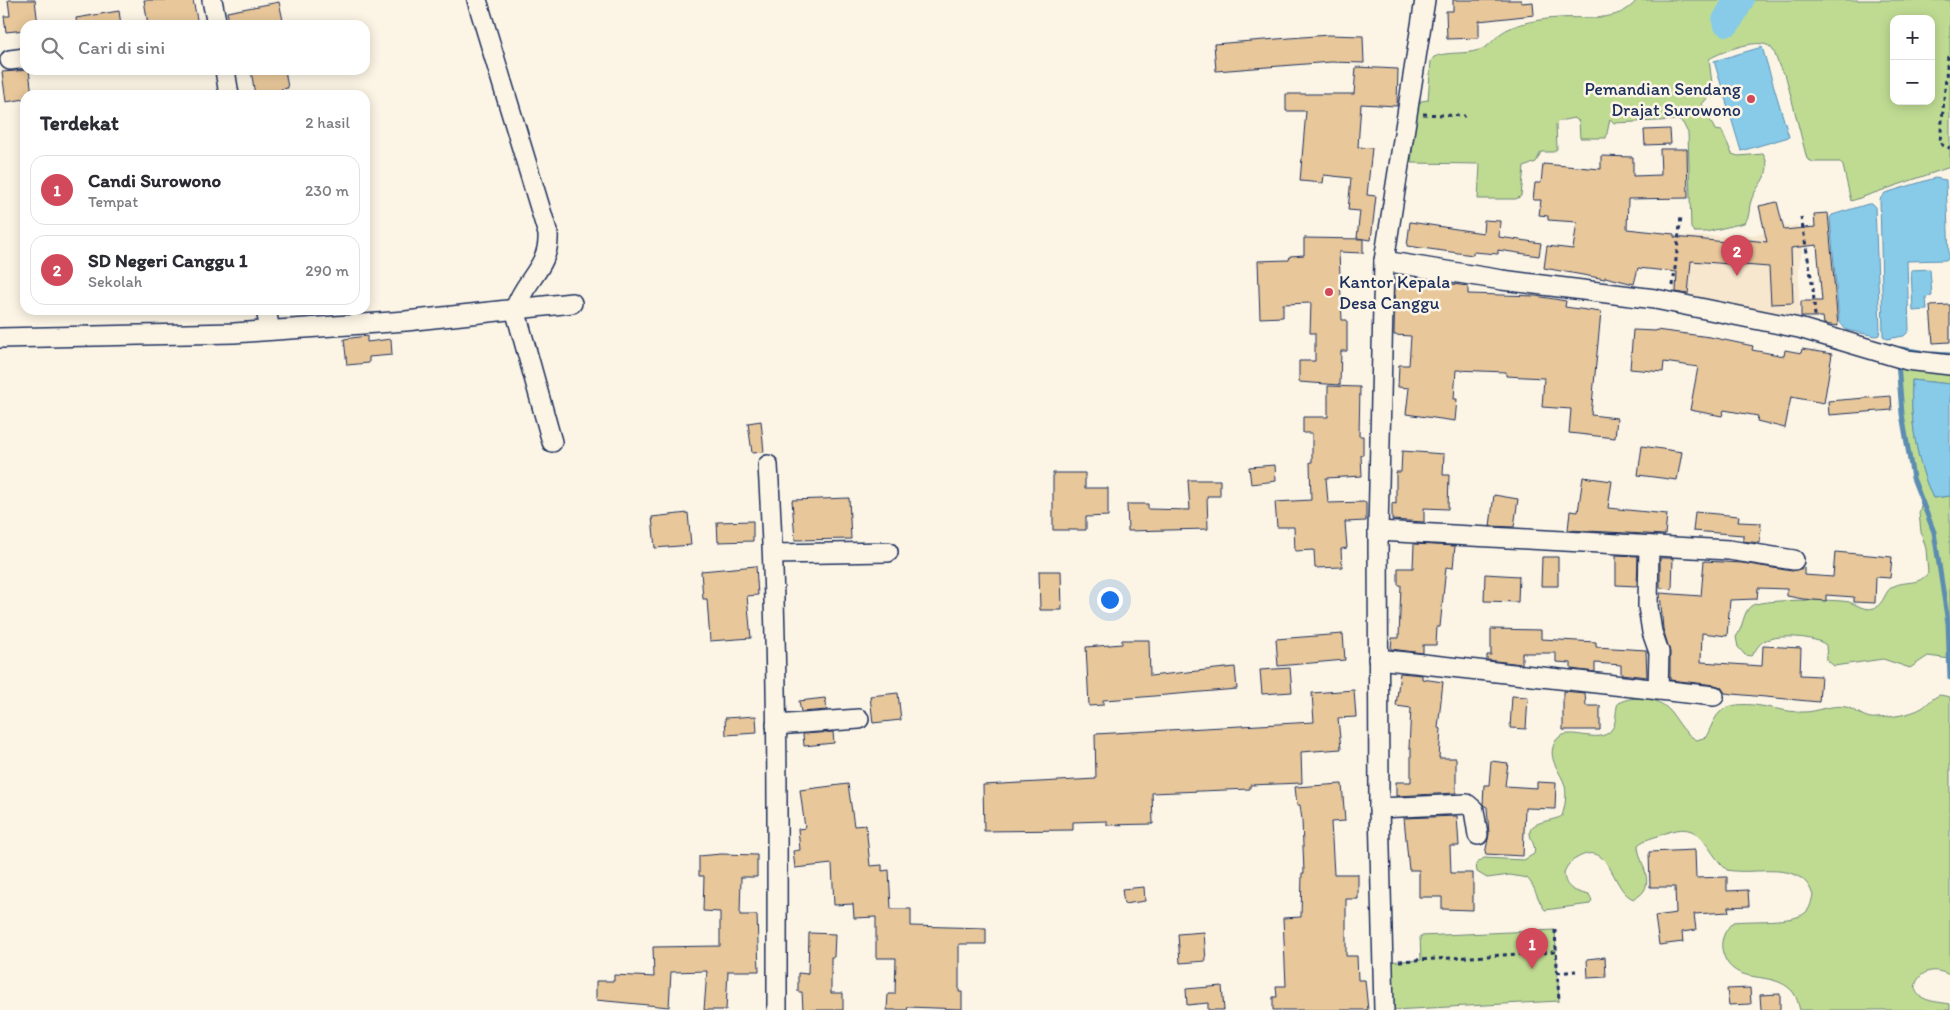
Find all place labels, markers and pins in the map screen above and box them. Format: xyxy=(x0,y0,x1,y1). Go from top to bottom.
place label: Pemandian Sendang Drajat Surowono xyxy=(1584,78,1742,121)
marker: Pemandian Sendang Drajat Surowono xyxy=(1745,93,1757,105)
pin: 2 xyxy=(1721,235,1753,276)
place label: Kantor Kepala Desa Canggu xyxy=(1339,271,1450,314)
marker: Kantor Kepala Desa Canggu xyxy=(1323,286,1335,298)
pin: 1 xyxy=(1516,928,1548,969)

